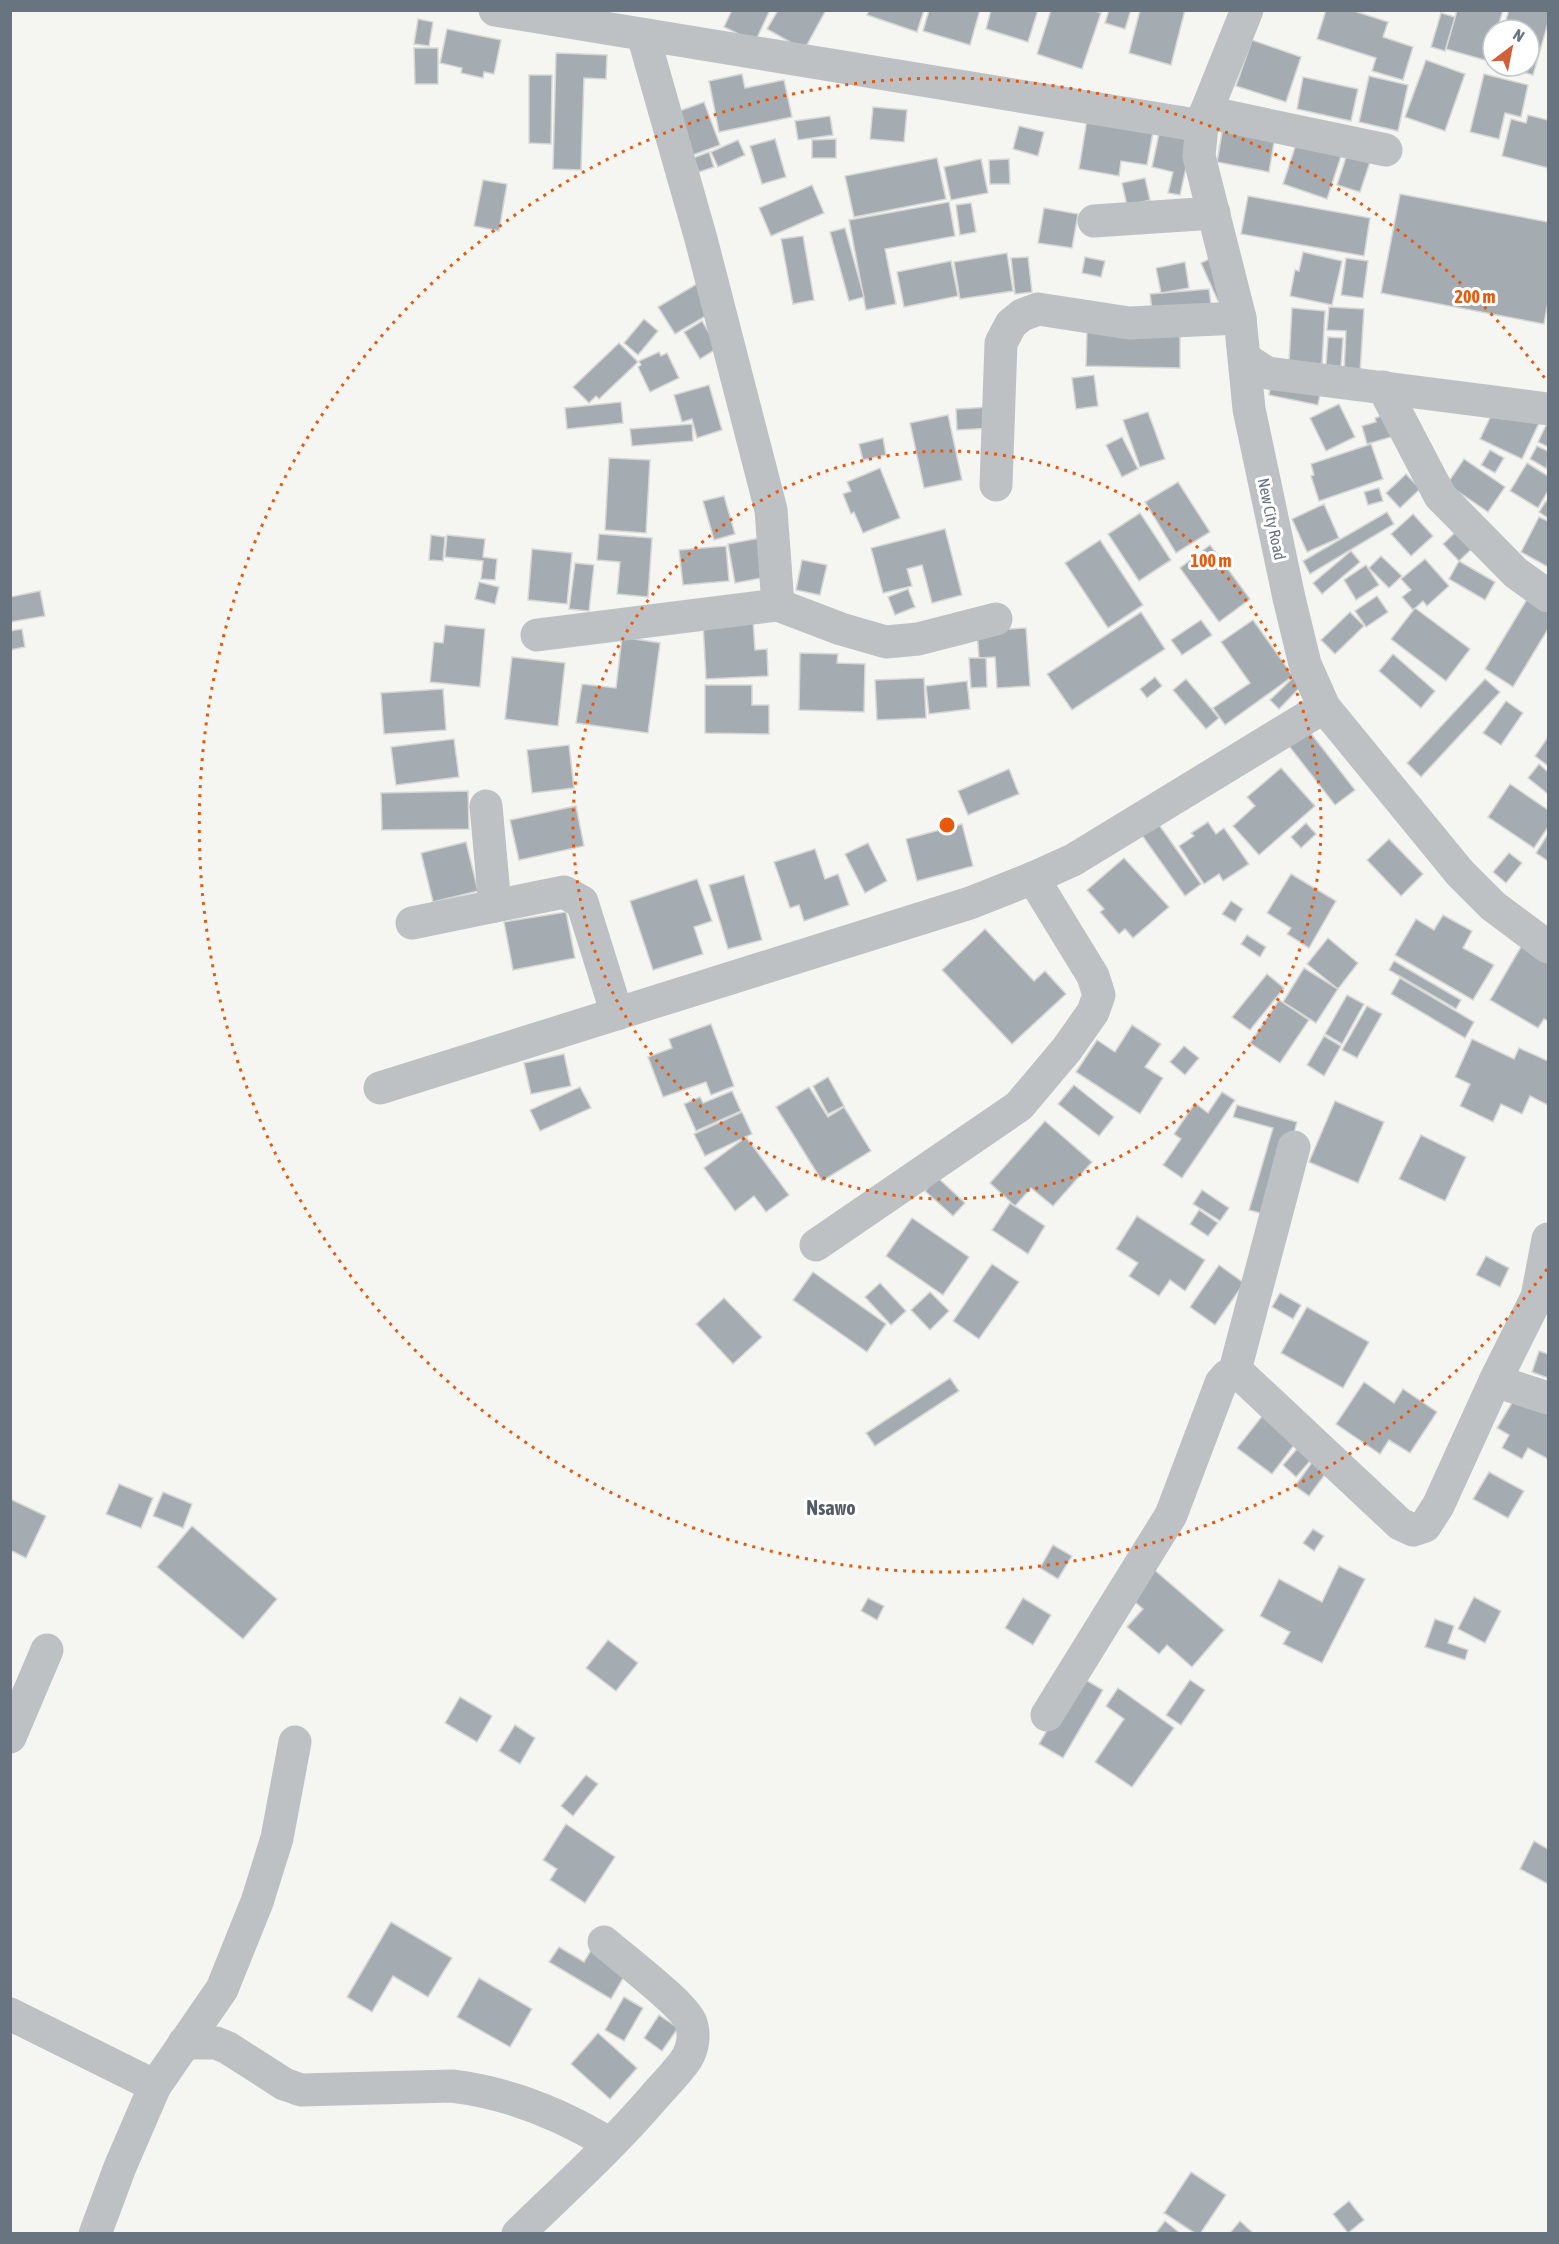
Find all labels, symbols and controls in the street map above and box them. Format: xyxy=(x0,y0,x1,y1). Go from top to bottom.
north arrow xyxy=(1481,18,1541,78)
text: N xyxy=(1510,25,1528,45)
text: 200 m xyxy=(1455,286,1495,307)
street label: New City Road xyxy=(1254,476,1289,562)
text: 100 m xyxy=(1191,550,1231,571)
centre of rings xyxy=(937,815,957,835)
district label: Nsawo xyxy=(806,1496,856,1519)

